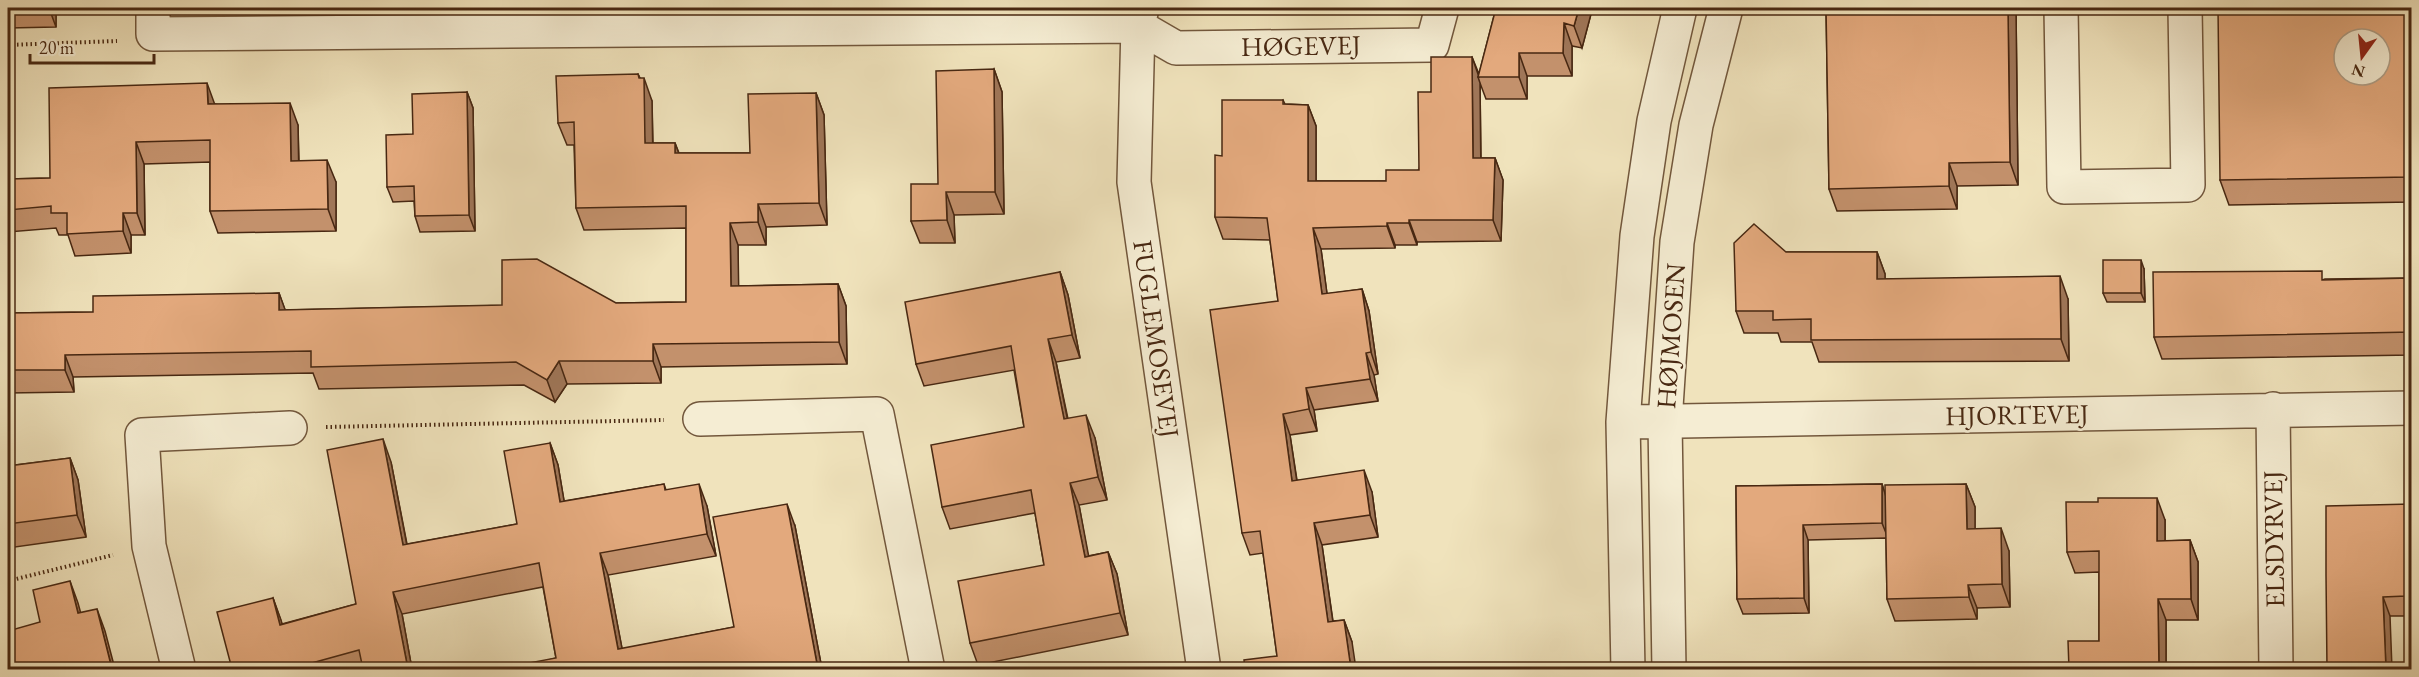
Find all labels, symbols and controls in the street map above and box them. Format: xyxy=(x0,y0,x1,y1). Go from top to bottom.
scale bar xyxy=(30,27,154,65)
street label: HØGEVEJ xyxy=(1241,27,1361,64)
north arrow xyxy=(2332,27,2392,87)
text: 20 m xyxy=(39,36,74,59)
text: N xyxy=(2349,59,2367,83)
street label: FUGLEMOSEVEJ xyxy=(1125,238,1188,440)
street label: HØJMOSEN xyxy=(1648,261,1693,410)
street label: HJORTEVEJ xyxy=(1945,396,2089,433)
street label: ELSDYRVEJ xyxy=(2255,470,2292,608)

